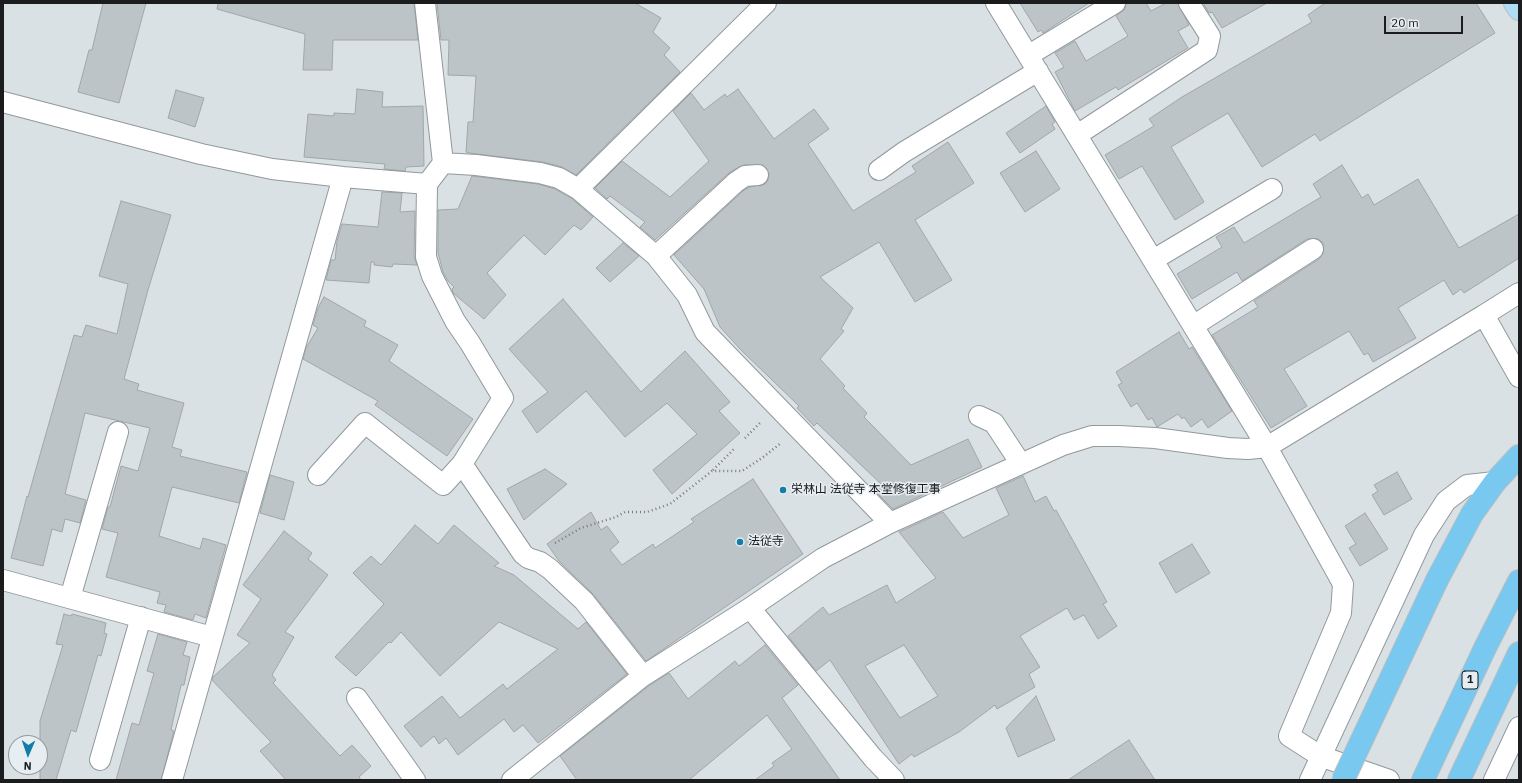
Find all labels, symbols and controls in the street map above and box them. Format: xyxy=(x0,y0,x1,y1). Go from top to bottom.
scale bar xyxy=(1386,8,1465,34)
text: 20 m xyxy=(1391,15,1419,30)
place label: 栄林山 法従寺 本堂修復工事 xyxy=(791,483,941,497)
marker: 栄林山 法従寺 本堂修復工事 xyxy=(778,485,788,495)
place label: 法従寺 xyxy=(748,535,784,549)
marker: 法従寺 xyxy=(735,537,745,547)
road number: 1 xyxy=(1462,671,1478,689)
north arrow xyxy=(8,735,48,775)
text: N xyxy=(23,759,32,773)

